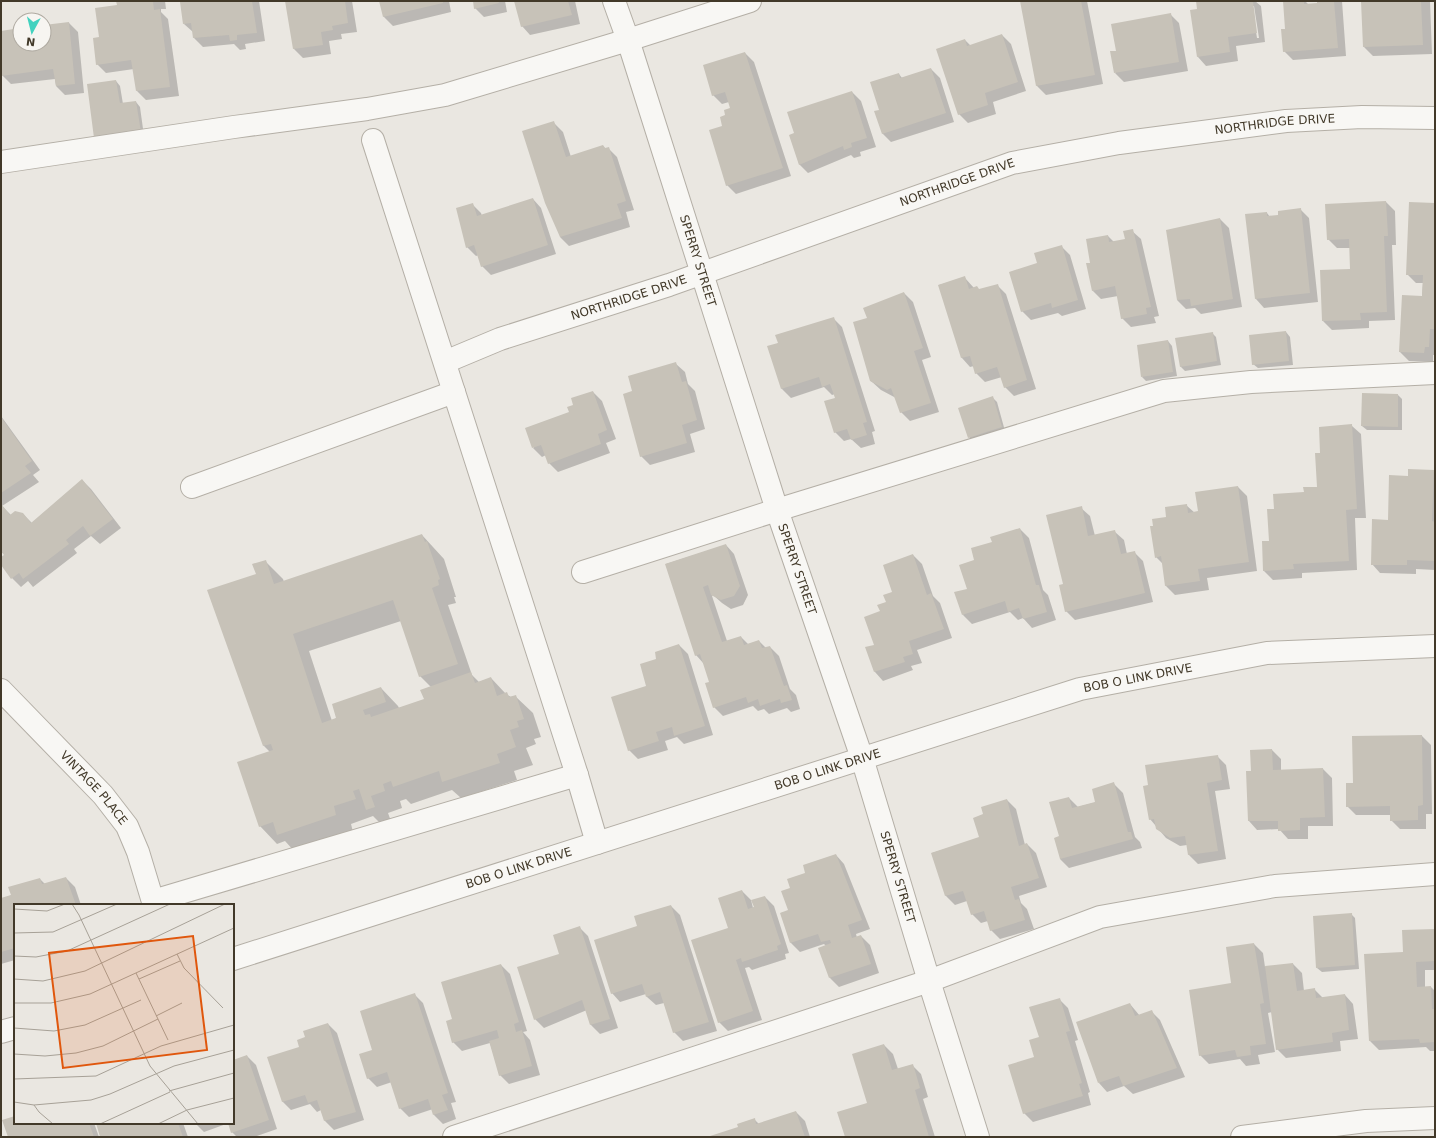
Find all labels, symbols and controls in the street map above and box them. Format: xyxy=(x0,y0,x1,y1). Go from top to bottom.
north arrow xyxy=(12,12,52,52)
text: N xyxy=(25,34,36,48)
street label: NORTHRIDGE DRIVE xyxy=(1214,111,1335,137)
street label: NORTHRIDGE DRIVE xyxy=(898,156,1017,209)
street label: SPERRY STREET xyxy=(677,213,719,309)
street label: NORTHRIDGE DRIVE xyxy=(569,272,689,323)
street label: SPERRY STREET xyxy=(775,522,820,617)
street label: BOB O LINK DRIVE xyxy=(1082,661,1194,695)
street label: BOB O LINK DRIVE xyxy=(773,746,882,793)
street label: VINTAGE PLACE xyxy=(57,748,130,827)
street label: SPERRY STREET xyxy=(877,829,918,925)
street label: BOB O LINK DRIVE xyxy=(464,844,574,891)
inset map xyxy=(14,904,234,1124)

